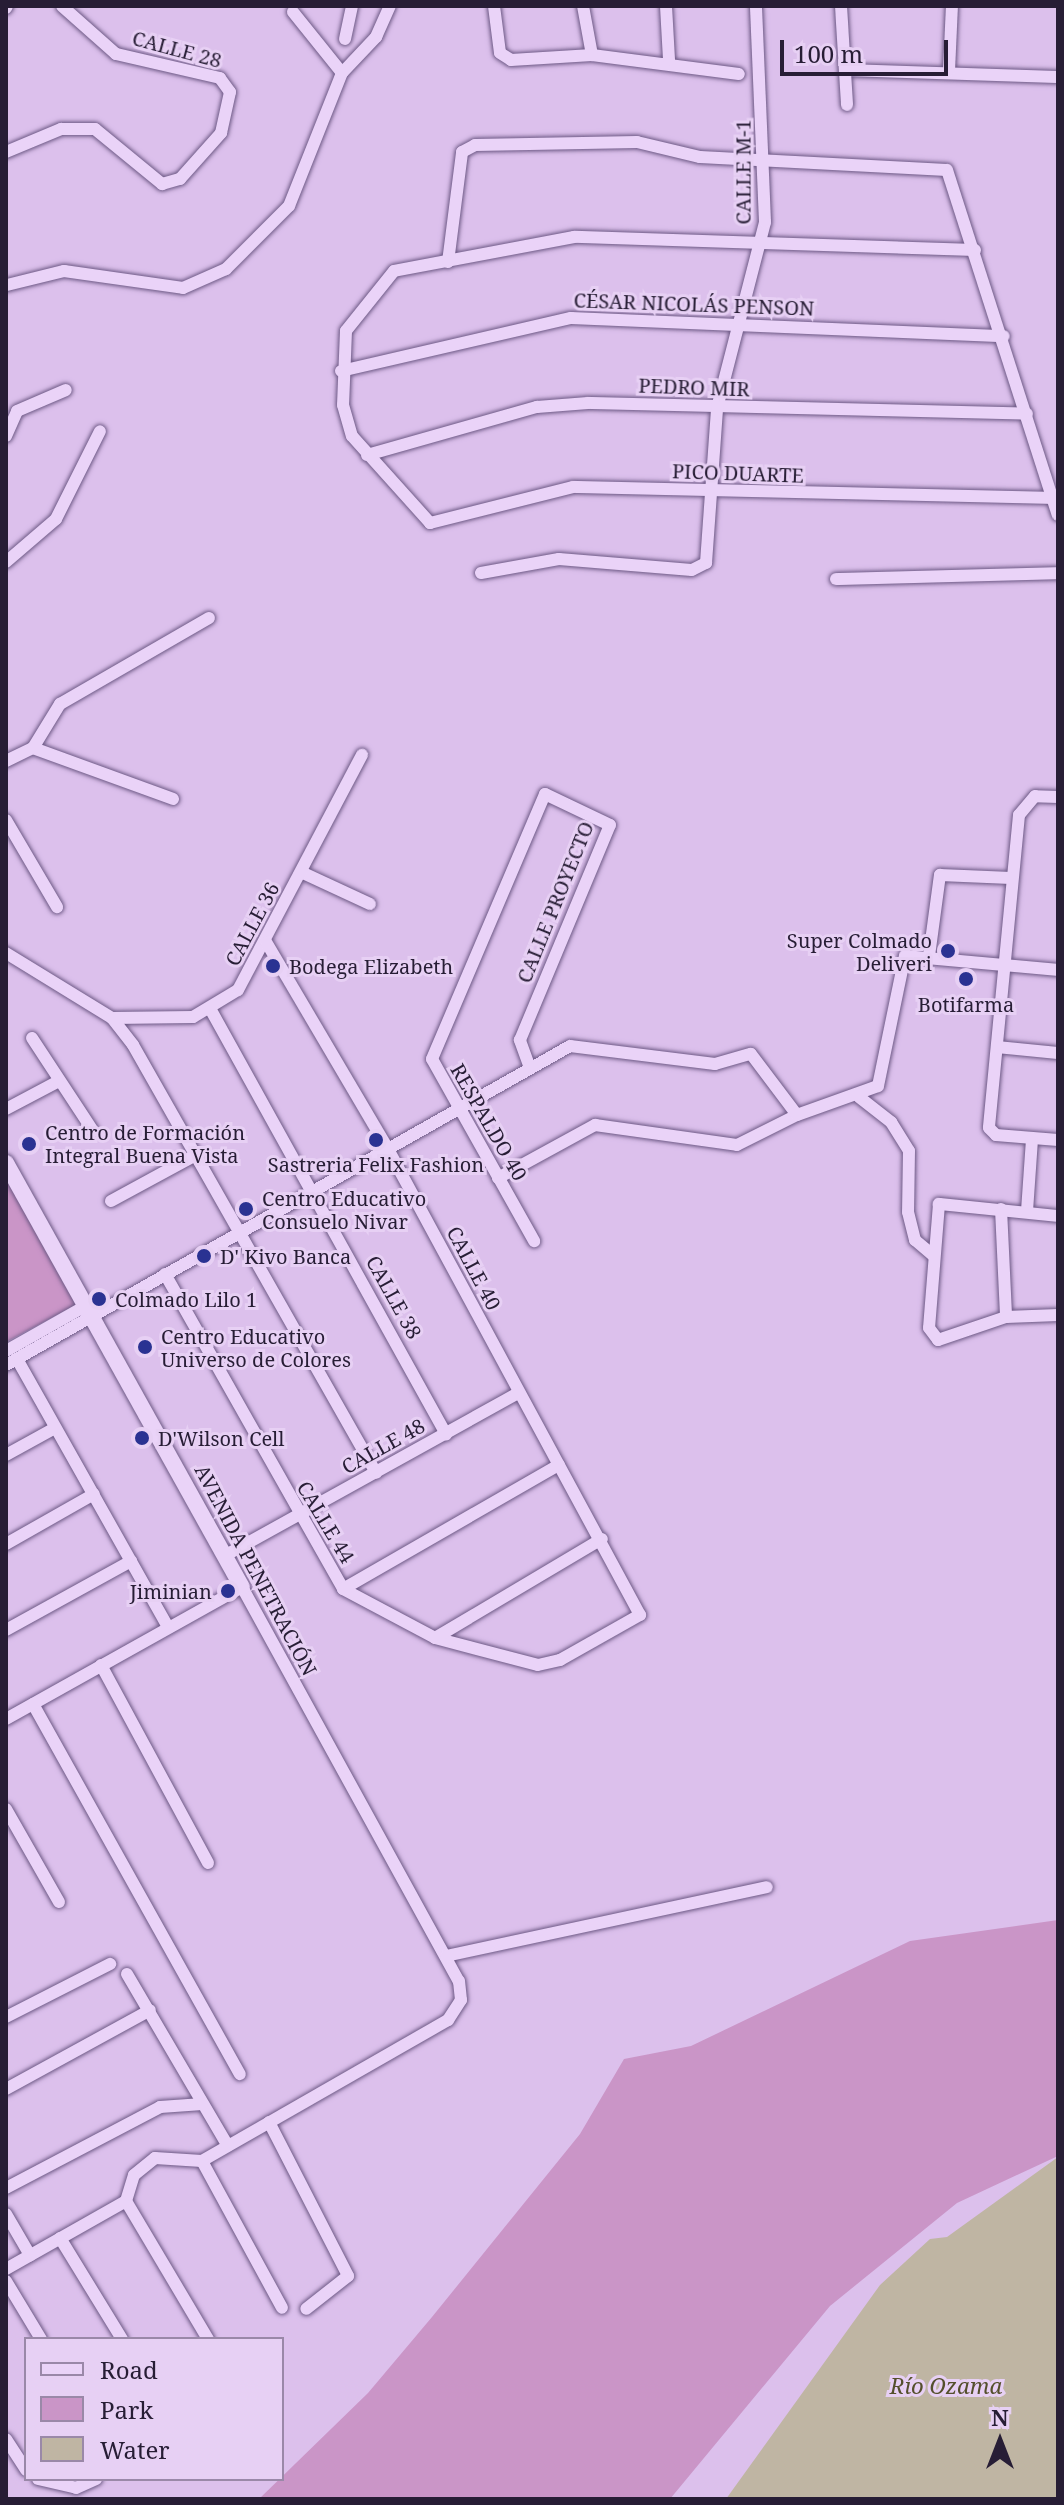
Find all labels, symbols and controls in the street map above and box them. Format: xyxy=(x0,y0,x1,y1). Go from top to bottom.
scale bar xyxy=(784,24,952,74)
street label: CALLE 28 xyxy=(130,26,224,72)
text: 100 m xyxy=(794,37,863,70)
street label: CALLE M-1 xyxy=(731,119,755,225)
street label: CÉSAR NICOLÁS PENSON xyxy=(573,288,815,320)
street label: PEDRO MIR xyxy=(638,373,750,401)
street label: PICO DUARTE xyxy=(672,459,804,487)
street label: CALLE PROYECTO xyxy=(512,818,598,986)
street label: CALLE 36 xyxy=(220,878,284,970)
place label: Super Colmado Deliveri xyxy=(787,928,932,975)
marker: Super Colmado Deliveri xyxy=(939,942,957,960)
place label: Bodega Elizabeth xyxy=(289,954,453,978)
marker: Bodega Elizabeth xyxy=(264,957,282,975)
marker: Botifarma xyxy=(957,970,975,988)
place label: Botifarma xyxy=(918,992,1014,1016)
street label: RESPALDO 40 xyxy=(446,1059,532,1185)
place label: Centro de Formación Integral Buena Vista xyxy=(45,1120,245,1167)
marker: Sastreria Felix Fashion xyxy=(367,1131,385,1149)
marker: Centro de Formación Integral Buena Vista xyxy=(20,1135,38,1153)
place label: Sastreria Felix Fashion xyxy=(268,1152,484,1176)
place label: Centro Educativo Consuelo Nivar xyxy=(262,1186,426,1233)
marker: Centro Educativo Consuelo Nivar xyxy=(237,1200,255,1218)
street label: CALLE 40 xyxy=(442,1222,506,1314)
place label: D' Kivo Banca xyxy=(220,1244,351,1268)
marker: D' Kivo Banca xyxy=(195,1247,213,1265)
street label: CALLE 38 xyxy=(361,1251,427,1343)
place label: Colmado Lilo 1 xyxy=(115,1287,257,1311)
marker: Colmado Lilo 1 xyxy=(90,1290,108,1308)
place label: Centro Educativo Universo de Colores xyxy=(161,1324,351,1371)
marker: Centro Educativo Universo de Colores xyxy=(136,1338,154,1356)
street label: CALLE 48 xyxy=(337,1413,429,1479)
place label: D'Wilson Cell xyxy=(158,1426,285,1450)
marker: D'Wilson Cell xyxy=(133,1429,151,1447)
street label: AVENIDA PENETRACIÓN xyxy=(190,1460,322,1680)
street label: CALLE 44 xyxy=(292,1477,360,1567)
place label: Jiminian xyxy=(130,1579,212,1603)
marker: Jiminian xyxy=(219,1582,237,1600)
legend xyxy=(24,2337,284,2481)
text: Road xyxy=(100,2353,158,2386)
water label: Río Ozama xyxy=(890,2373,1002,2399)
text: Park xyxy=(100,2393,153,2426)
north arrow xyxy=(960,2401,1040,2481)
text: N xyxy=(991,2402,1009,2432)
text: Water xyxy=(100,2433,170,2466)

